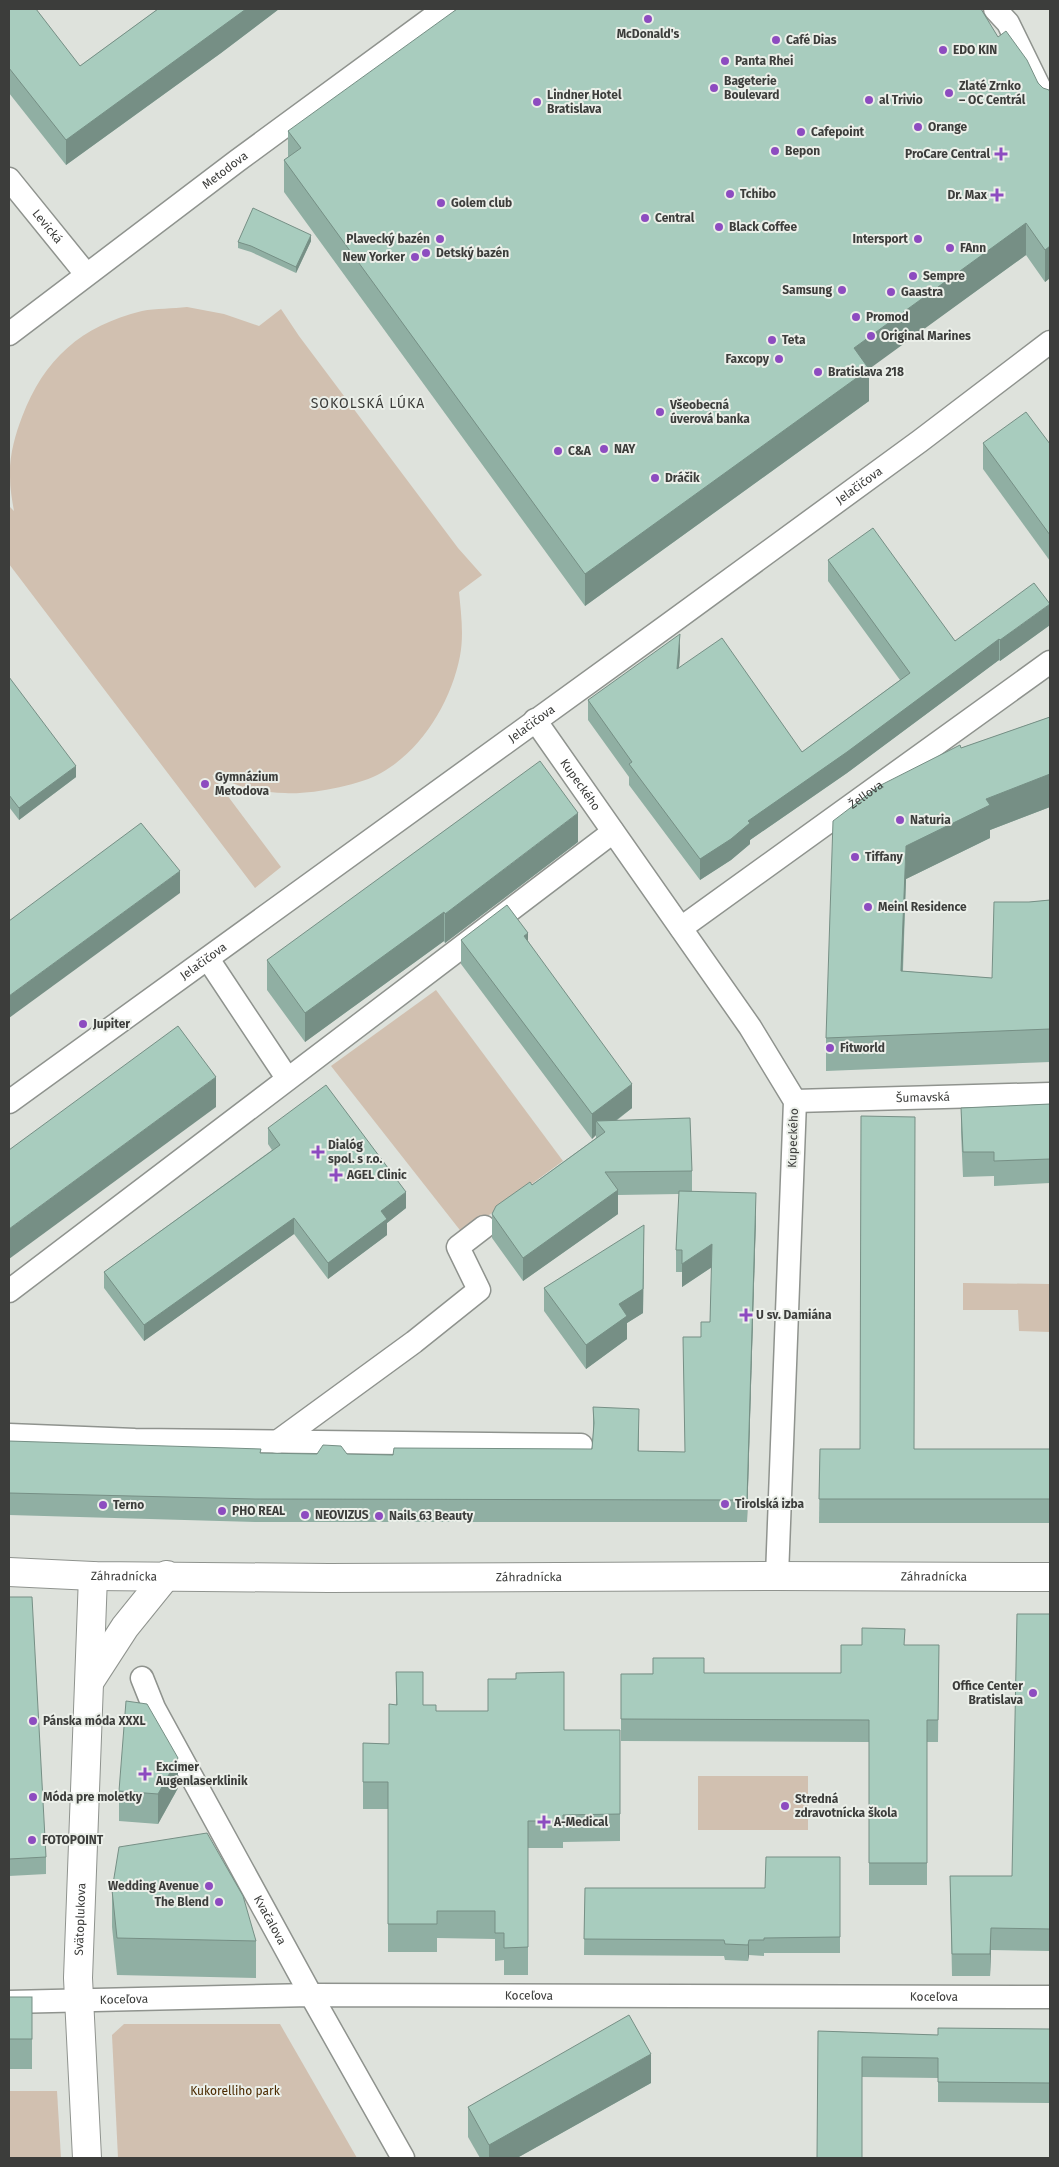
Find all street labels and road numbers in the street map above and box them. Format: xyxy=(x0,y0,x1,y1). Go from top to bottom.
street label: Metodova xyxy=(199,149,250,192)
street label: Levická xyxy=(29,207,65,246)
street label: Jelačičova xyxy=(833,464,885,507)
street label: Jelačičova xyxy=(505,702,557,745)
street label: Kupeckého xyxy=(557,756,603,813)
street label: Žellova xyxy=(846,778,886,812)
street label: Jelačičova xyxy=(177,940,229,983)
street label: Šumavská xyxy=(896,1090,950,1105)
street label: Kupeckého xyxy=(785,1108,801,1168)
street label: Záhradnícka xyxy=(91,1569,157,1584)
street label: Záhradnícka xyxy=(901,1569,967,1584)
street label: Záhradnícka xyxy=(496,1570,562,1584)
street label: Svätoplukova xyxy=(72,1883,89,1956)
street label: Kvačalova xyxy=(251,1893,289,1947)
street label: Koceľova xyxy=(505,1989,553,2003)
street label: Koceľova xyxy=(910,1990,958,2004)
street label: Koceľova xyxy=(100,1992,148,2007)

